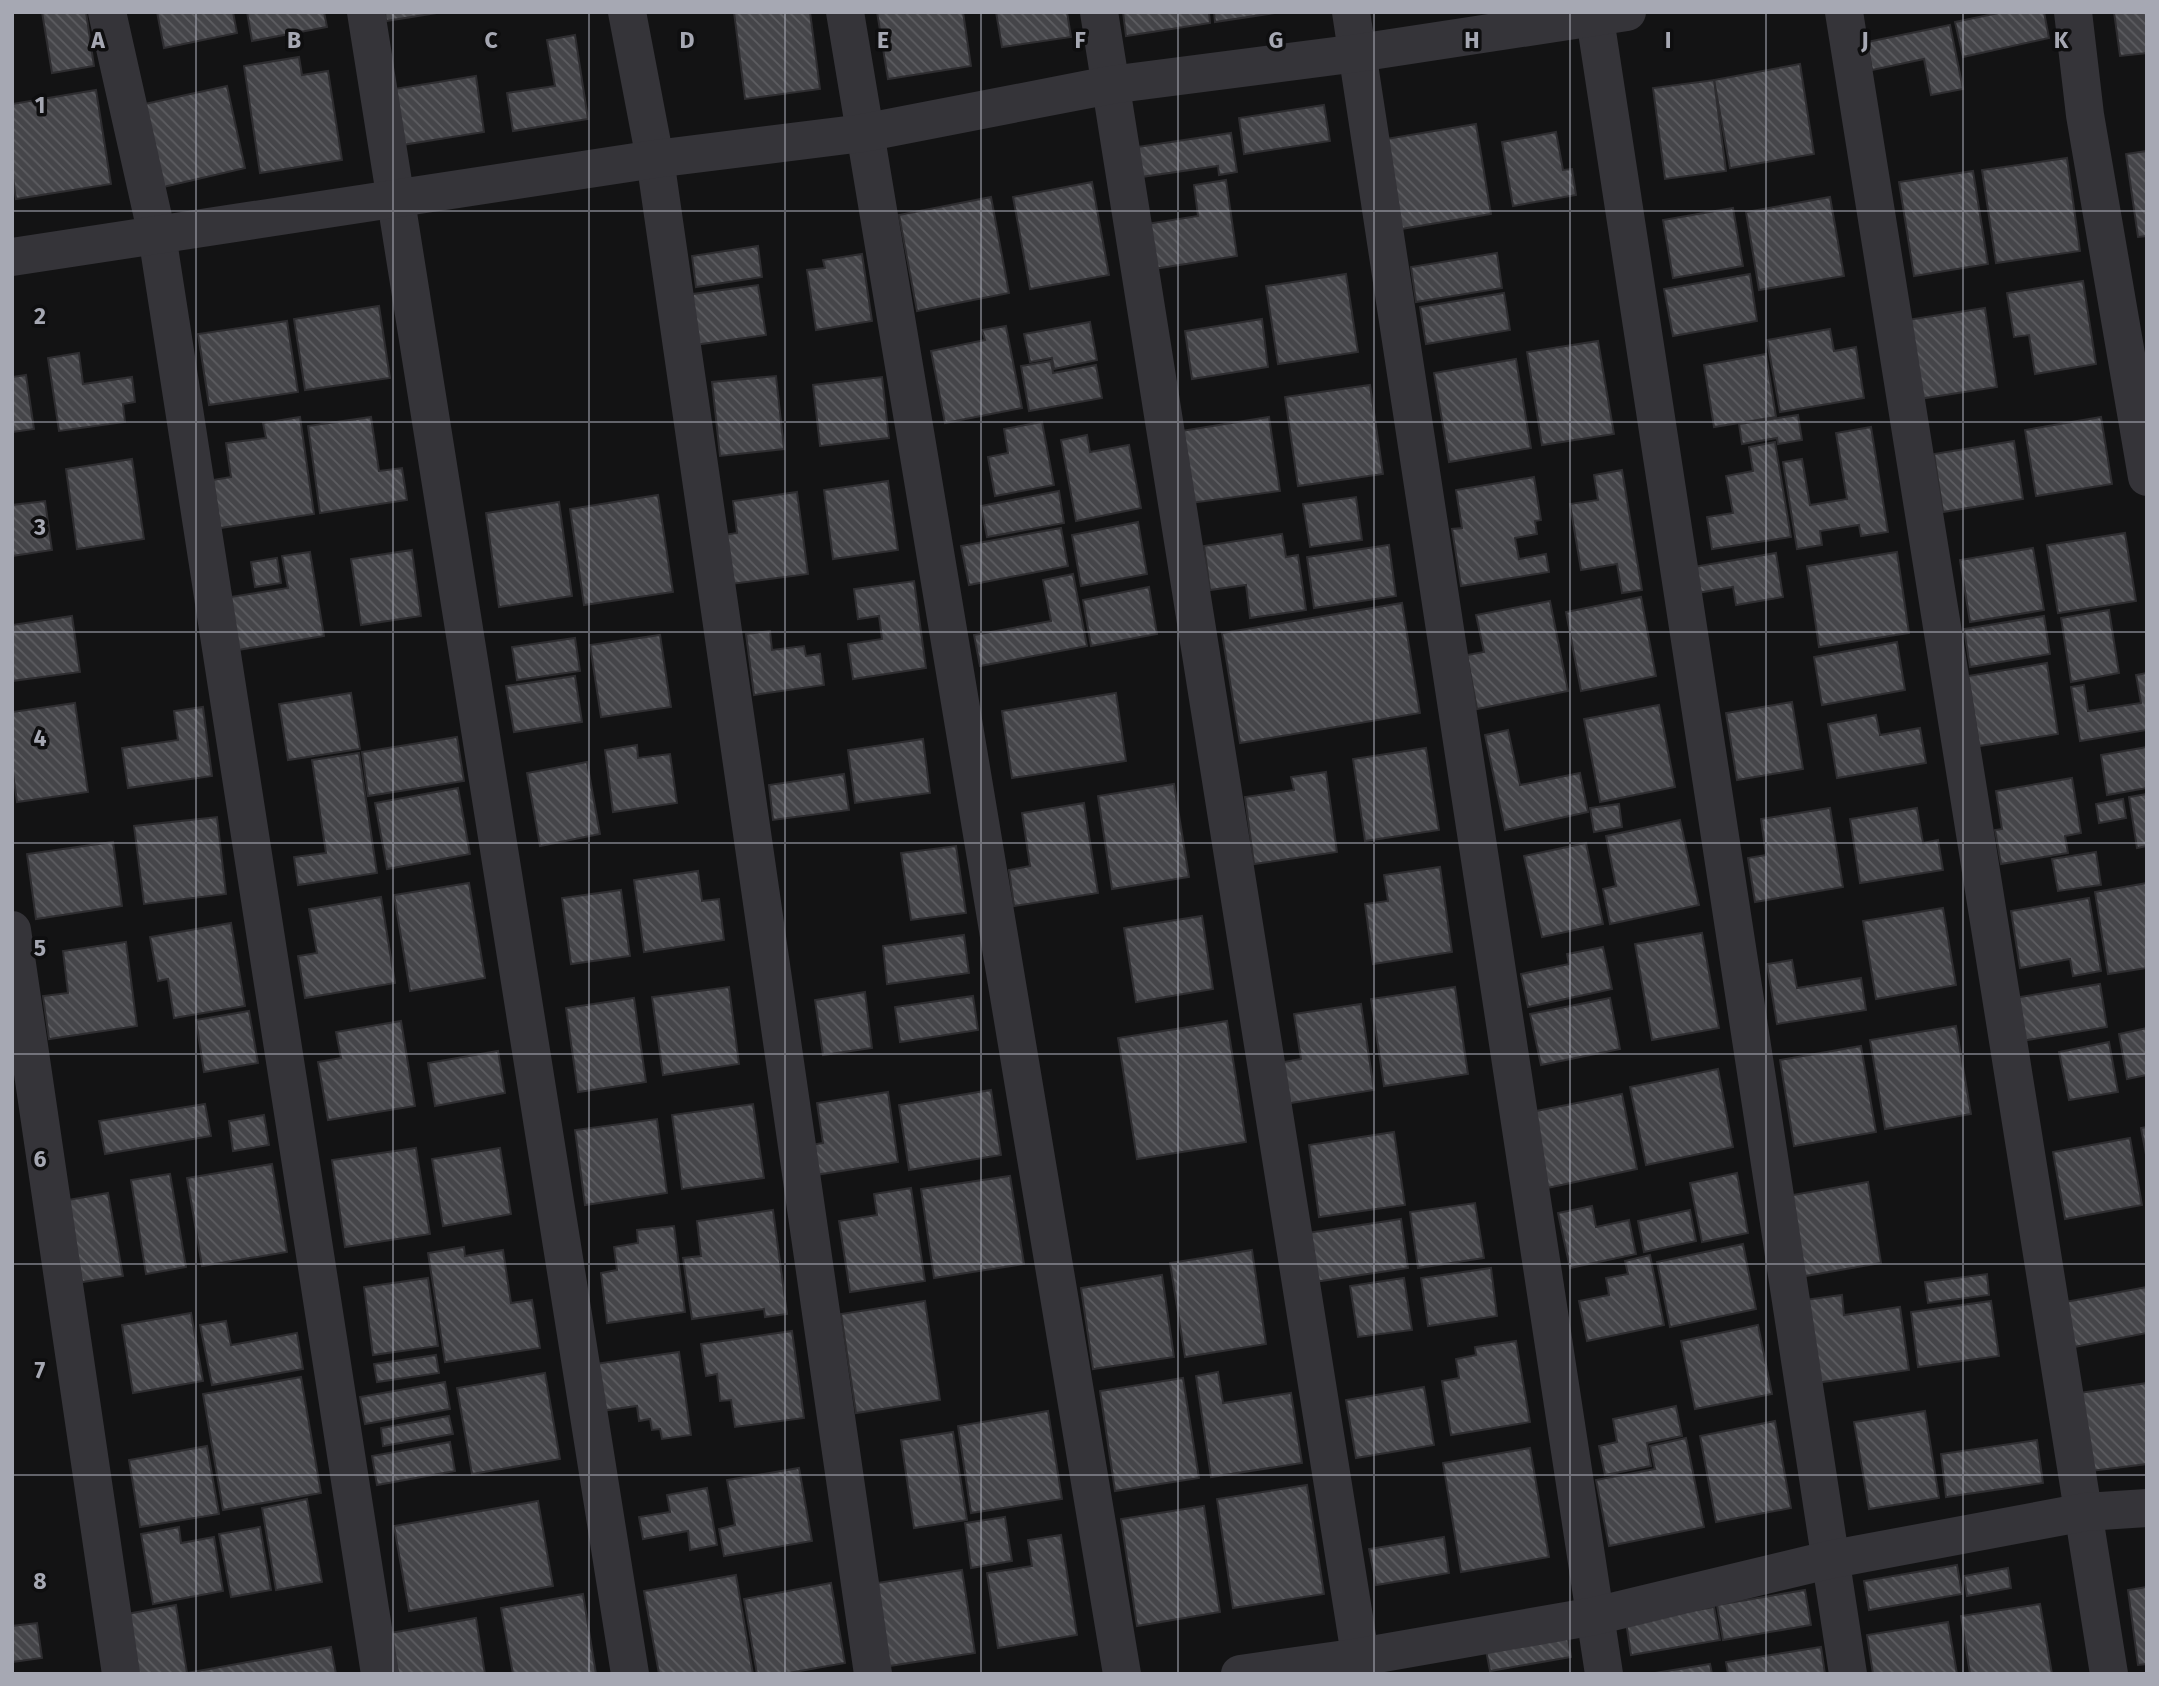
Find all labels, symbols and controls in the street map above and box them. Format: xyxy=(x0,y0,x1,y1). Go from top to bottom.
text: A xyxy=(90,26,105,54)
text: B xyxy=(287,26,301,54)
text: C xyxy=(484,26,498,54)
text: D xyxy=(680,26,695,54)
text: E xyxy=(877,26,889,54)
text: F xyxy=(1074,26,1086,54)
text: G xyxy=(1269,26,1283,54)
text: H xyxy=(1464,26,1480,54)
text: I xyxy=(1665,26,1671,54)
text: J xyxy=(1860,26,1869,54)
text: K xyxy=(2054,26,2069,54)
text: 1 xyxy=(35,91,45,119)
text: 2 xyxy=(34,302,46,330)
text: 3 xyxy=(33,513,46,541)
text: 4 xyxy=(34,724,47,752)
text: 5 xyxy=(34,934,46,962)
text: 6 xyxy=(34,1145,47,1173)
text: 7 xyxy=(35,1356,46,1384)
text: 8 xyxy=(33,1567,47,1595)

